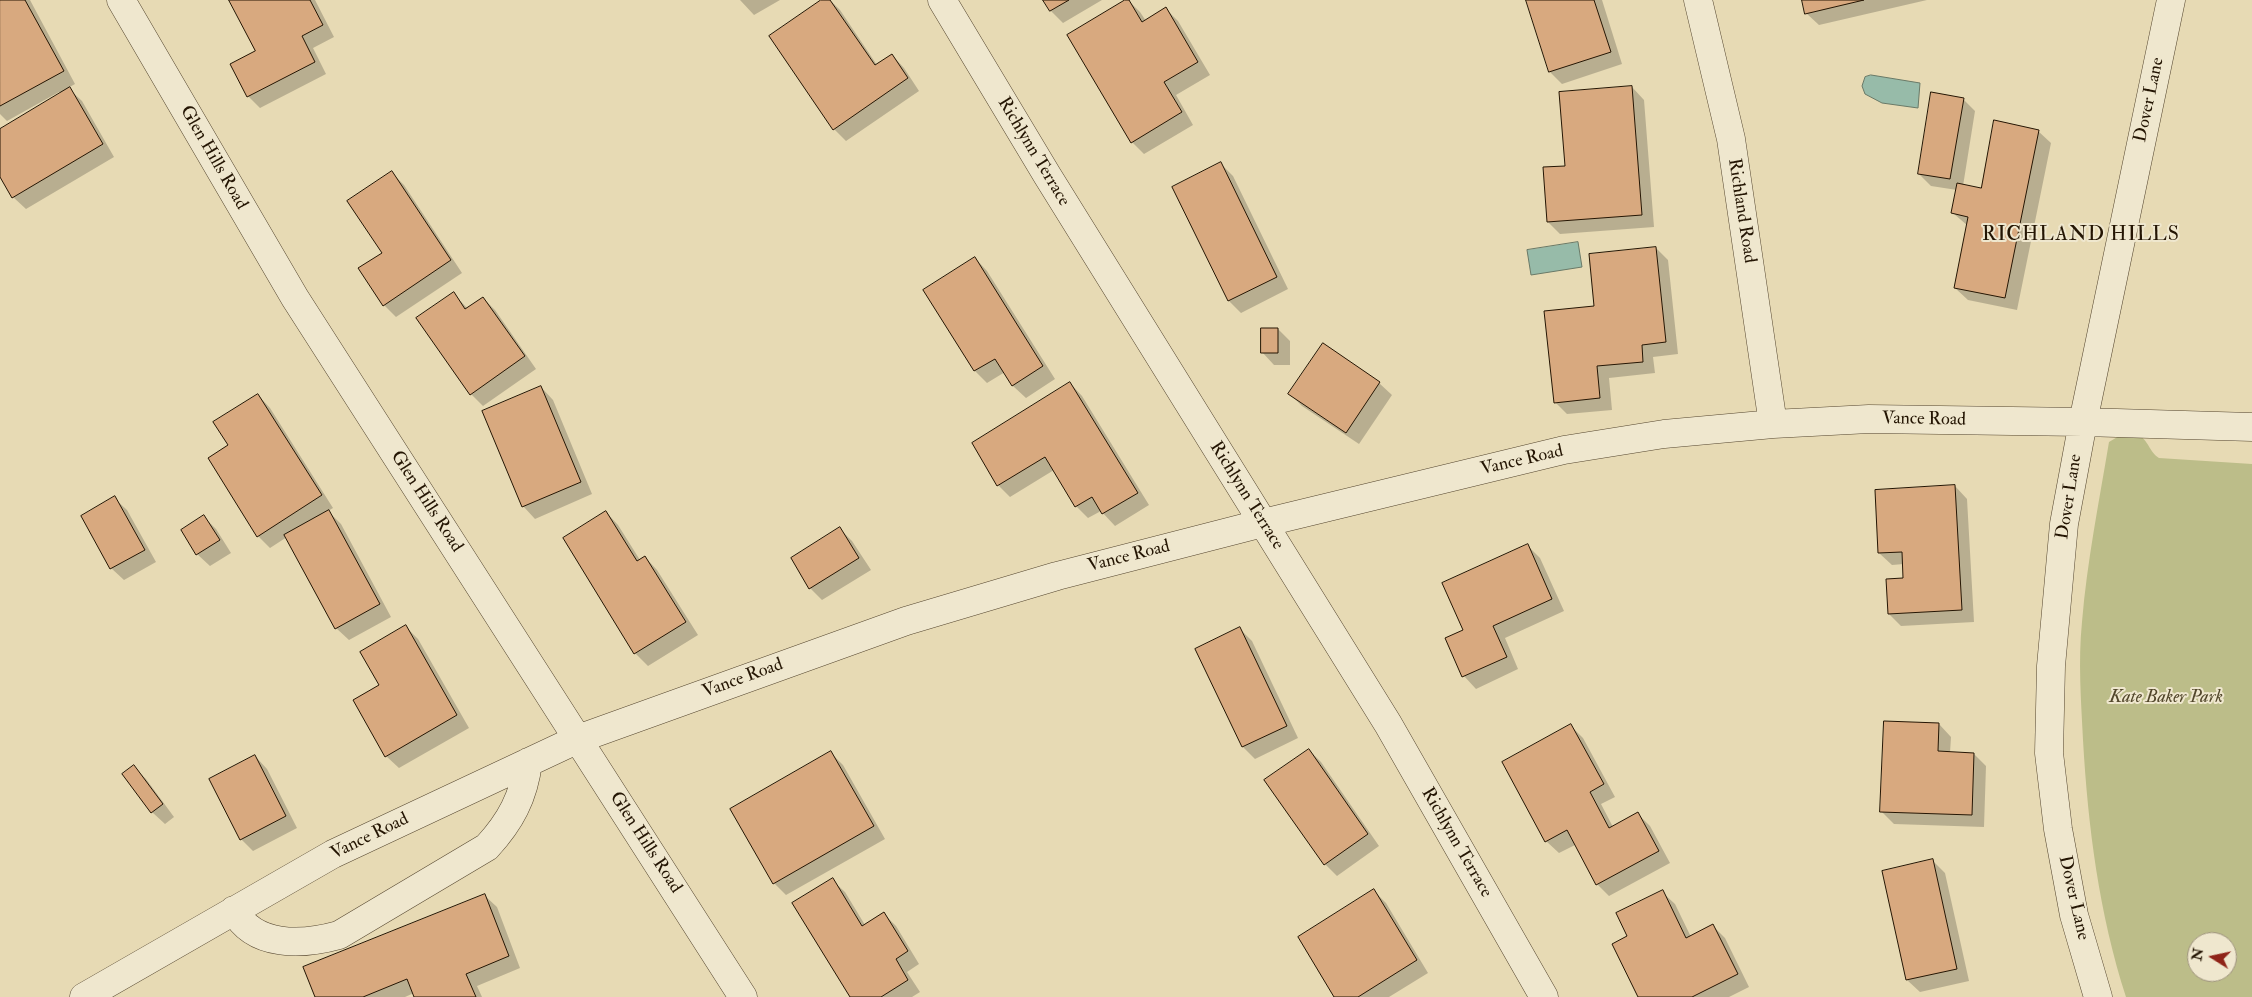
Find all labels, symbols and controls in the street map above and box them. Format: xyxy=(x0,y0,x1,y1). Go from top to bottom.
street label: Dover Lane xyxy=(2130,56,2170,144)
street label: Richlynn Terrace xyxy=(992,94,1074,210)
street label: Glen Hills Road xyxy=(174,102,252,214)
street label: Richland Road xyxy=(1722,157,1760,265)
district label: RICHLAND HILLS xyxy=(1980,224,2182,248)
street label: Vance Road xyxy=(1882,408,1966,432)
street label: Richlynn Terrace xyxy=(1204,438,1288,554)
street label: Vance Road xyxy=(1479,441,1565,481)
street label: Glen Hills Road xyxy=(385,447,467,557)
street label: Dover Lane xyxy=(2053,453,2087,541)
street label: Vance Road xyxy=(1086,536,1172,578)
street label: Vance Road xyxy=(700,654,786,704)
park label: Kate Baker Park xyxy=(2109,687,2223,709)
street label: Richlynn Terrace xyxy=(1416,784,1496,902)
street label: Glen Hills Road xyxy=(604,788,686,898)
street label: Vance Road xyxy=(327,809,413,865)
street label: Dover Lane xyxy=(2053,854,2093,942)
north arrow xyxy=(2187,932,2237,982)
text: N xyxy=(2188,947,2207,962)

